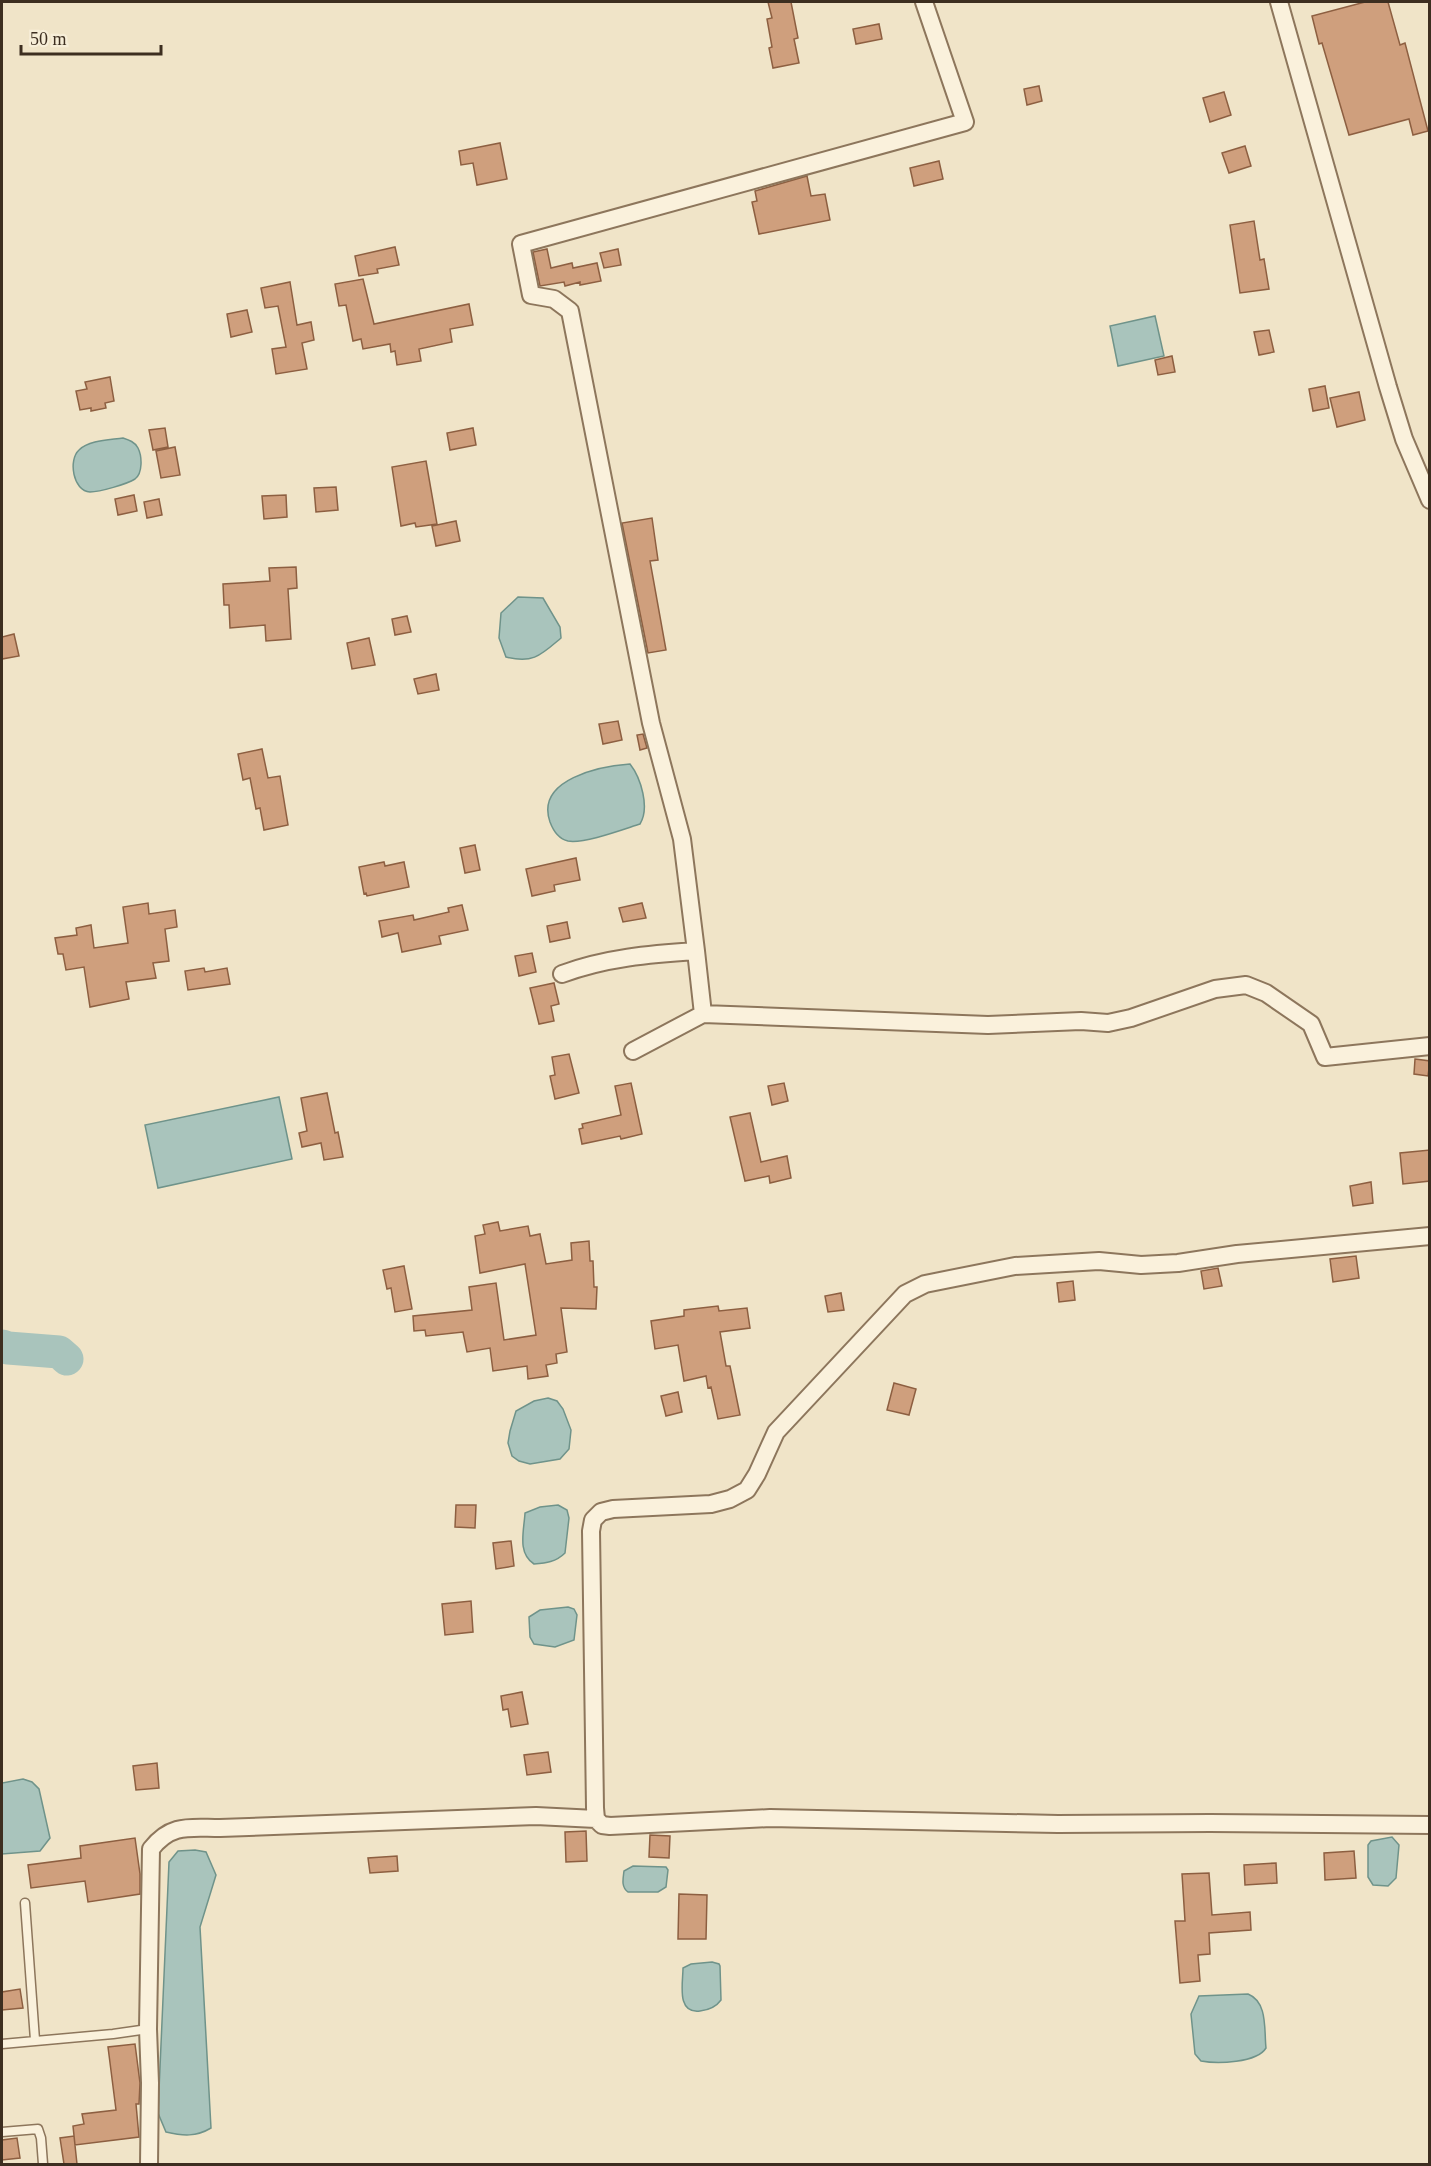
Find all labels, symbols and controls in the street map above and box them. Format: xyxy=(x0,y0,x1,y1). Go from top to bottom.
scale bar xyxy=(21,18,160,56)
text: 50 m xyxy=(30,29,67,49)

